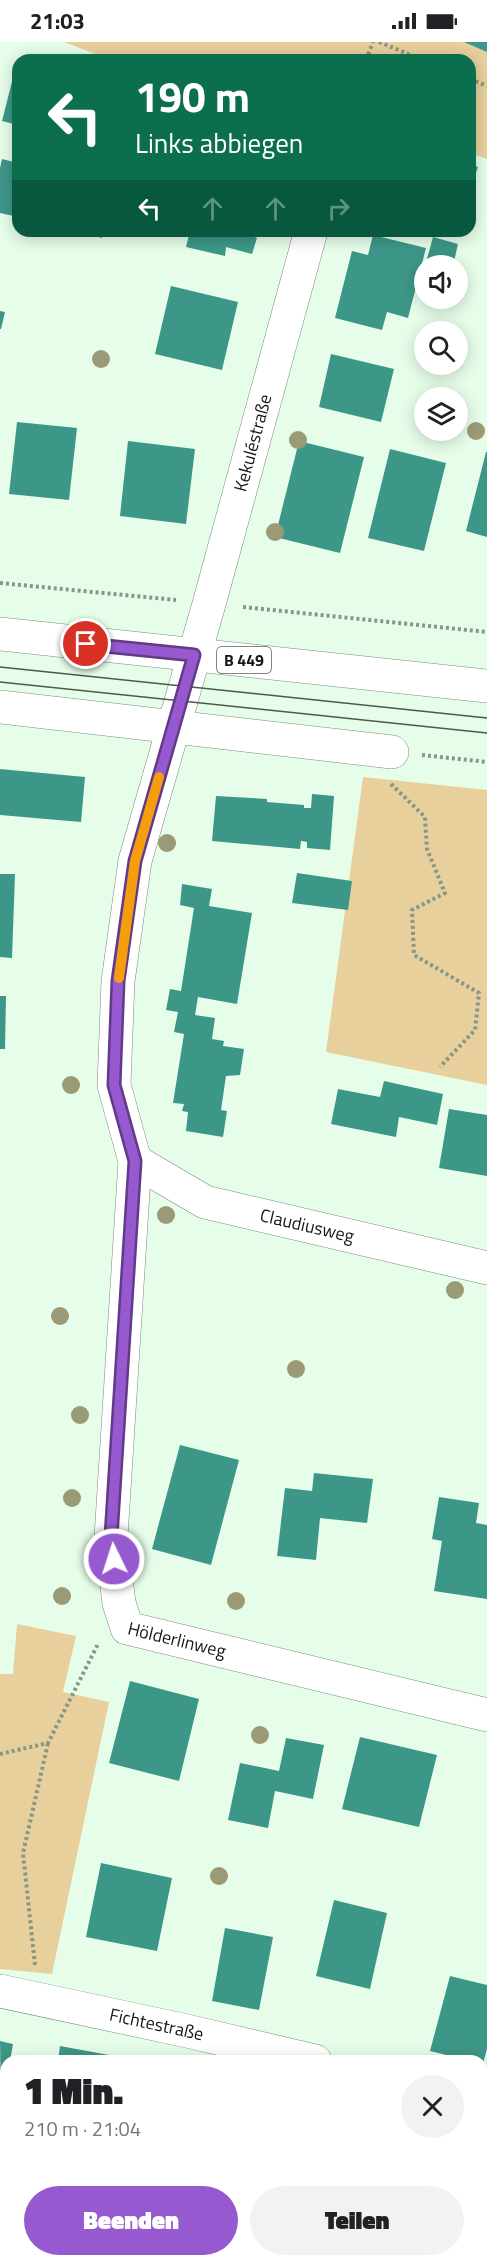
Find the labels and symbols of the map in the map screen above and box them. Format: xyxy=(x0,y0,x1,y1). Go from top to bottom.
street label: Kekuléstraße xyxy=(227,391,278,495)
pin xyxy=(60,618,111,669)
road number: B 449 xyxy=(217,647,271,673)
street label: Claudiusweg xyxy=(257,1201,357,1249)
position arrow xyxy=(82,1527,146,1591)
street label: Hölderlinweg xyxy=(125,1615,229,1664)
street label: Fichtestraße xyxy=(107,2001,206,2047)

